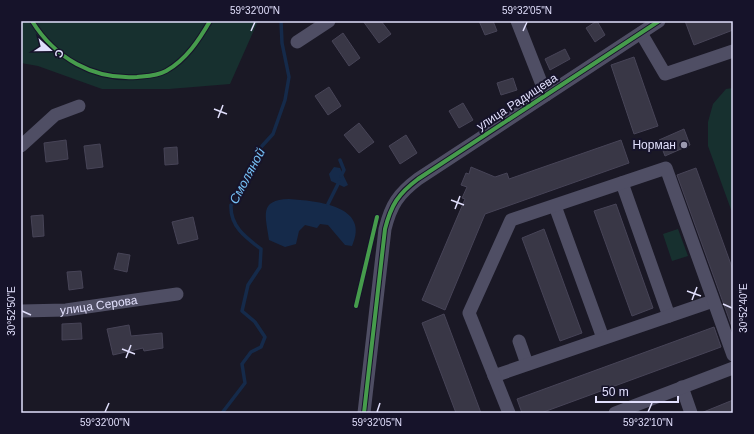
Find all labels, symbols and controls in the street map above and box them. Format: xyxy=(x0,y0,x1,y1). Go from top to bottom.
text: 59°32'00"N xyxy=(230,5,280,16)
text: 59°32'05"N xyxy=(502,5,552,16)
north arrow xyxy=(30,30,70,70)
text: С xyxy=(52,48,66,59)
street label: улица Радищева xyxy=(474,70,560,133)
place label: Норман xyxy=(632,138,676,152)
marker: Норман xyxy=(679,140,689,150)
water label: Смоляной xyxy=(226,145,268,207)
text: 30°52'40"E xyxy=(738,283,749,333)
text: 30°52'50"E xyxy=(6,286,17,336)
street label: улица Серова xyxy=(60,293,139,317)
scale bar xyxy=(596,378,678,404)
text: 50 m xyxy=(602,385,629,399)
text: 59°32'00"N xyxy=(80,417,130,428)
text: 59°32'05"N xyxy=(352,417,402,428)
text: 59°32'10"N xyxy=(623,417,673,428)

